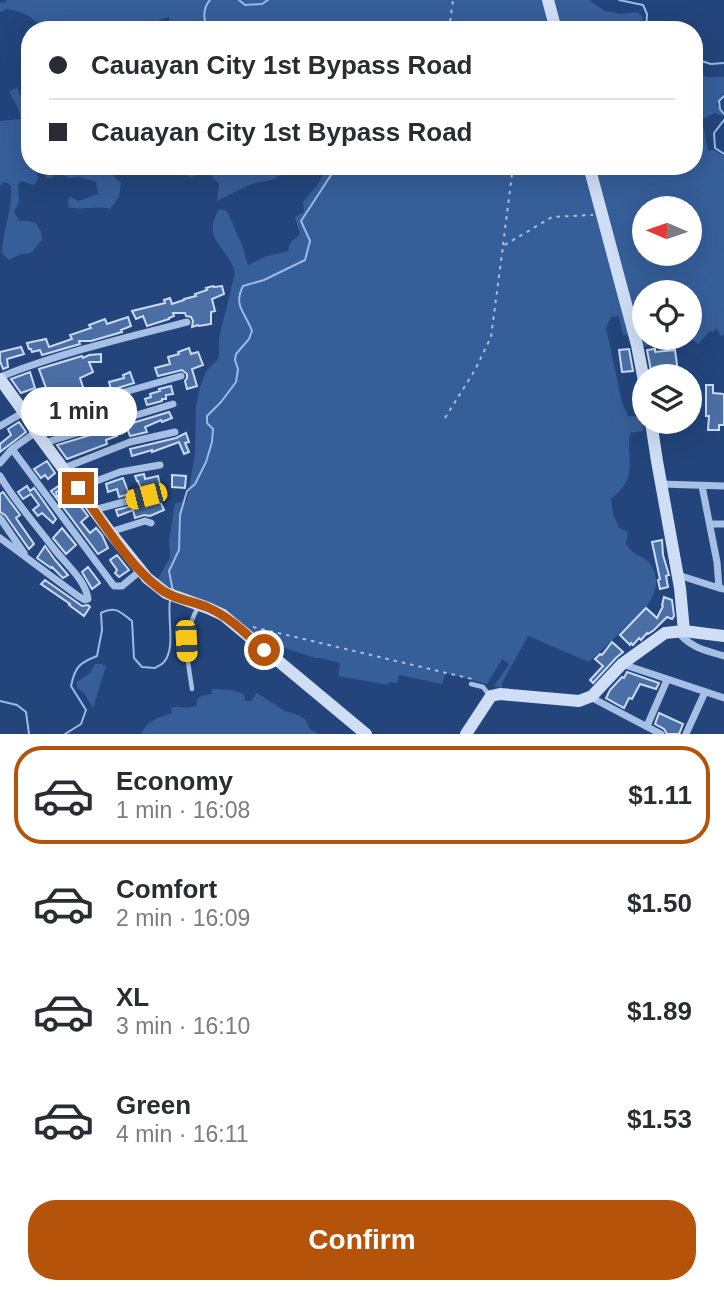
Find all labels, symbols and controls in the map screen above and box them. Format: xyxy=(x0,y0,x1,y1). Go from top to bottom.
text: Cauayan City 1st Bypass Road xyxy=(91,50,472,80)
text: Cauayan City 1st Bypass Road xyxy=(91,117,472,147)
north arrow xyxy=(632,196,702,266)
map controls xyxy=(632,196,702,434)
button: locate xyxy=(632,280,702,350)
button: layers xyxy=(632,364,702,434)
callout: 1 min xyxy=(20,386,136,435)
text: 1 min xyxy=(49,398,109,424)
route end xyxy=(62,472,94,504)
car xyxy=(123,480,170,512)
car xyxy=(175,619,198,663)
route start xyxy=(248,634,280,666)
icon: car xyxy=(32,764,95,827)
text: Economy xyxy=(116,766,233,796)
text: $1.11 xyxy=(628,780,692,810)
text: 1 min · 16:08 xyxy=(116,797,250,823)
icon: car xyxy=(32,872,95,935)
text: Comfort xyxy=(116,874,217,904)
text: $1.50 xyxy=(627,888,692,918)
text: 2 min · 16:09 xyxy=(116,905,250,931)
icon: car xyxy=(32,980,95,1043)
text: XL xyxy=(116,982,149,1012)
text: $1.89 xyxy=(627,996,692,1026)
text: 3 min · 16:10 xyxy=(116,1013,250,1039)
icon: car xyxy=(32,1088,95,1151)
text: Green xyxy=(116,1090,191,1120)
text: $1.53 xyxy=(627,1104,692,1134)
text: 4 min · 16:11 xyxy=(116,1121,249,1147)
button: Confirm xyxy=(28,1200,696,1280)

